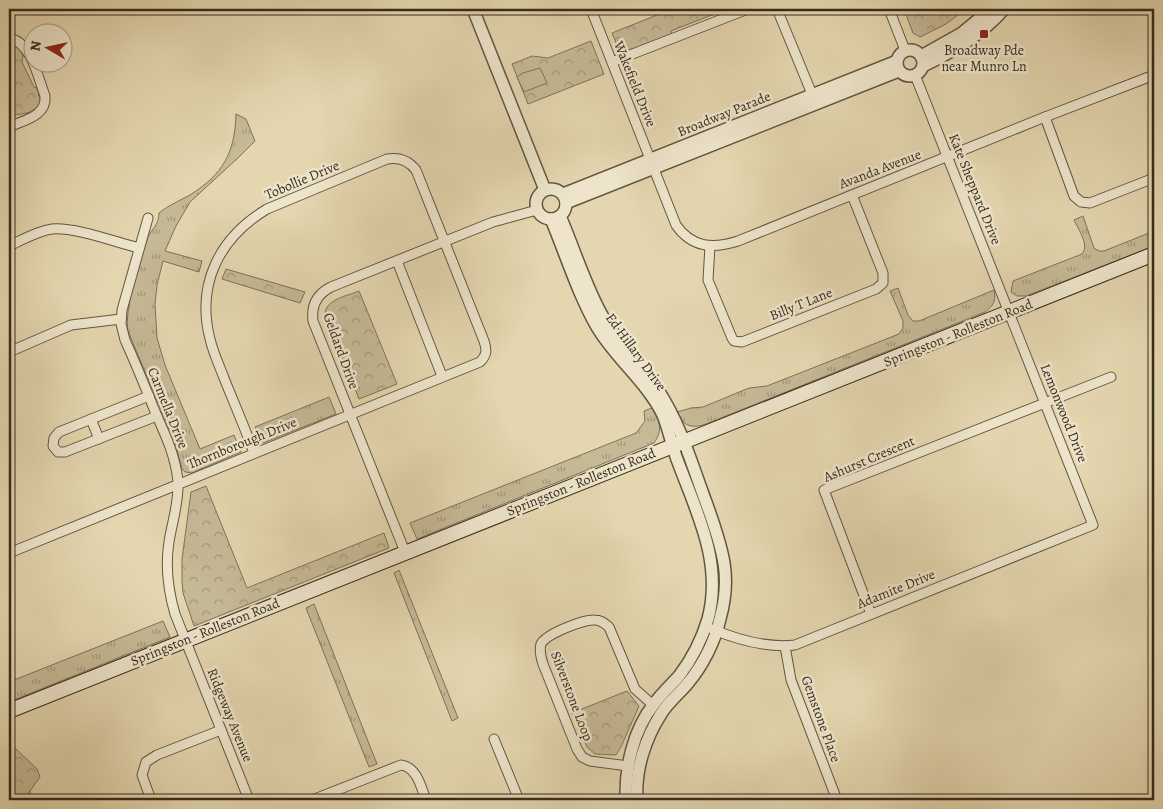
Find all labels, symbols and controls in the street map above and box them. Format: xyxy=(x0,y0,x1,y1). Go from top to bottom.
north arrow xyxy=(22,22,72,72)
marker: Broadway Pde near Munro Ln xyxy=(978,28,990,40)
street label: Wakefield Drive xyxy=(609,37,661,130)
text: N xyxy=(25,40,46,53)
place label: Broadway Pde near Munro Ln xyxy=(941,41,1027,76)
street label: Broadway Parade xyxy=(675,87,773,141)
street label: Kate Sheppard Drive xyxy=(944,131,1006,247)
street label: Avanda Avenue xyxy=(835,145,924,194)
street label: Tobollie Drive xyxy=(262,156,342,204)
street label: Billy T Lane xyxy=(767,283,835,325)
street label: Springston - Rolleston Road xyxy=(881,294,1036,372)
street label: Ed Hillary Drive xyxy=(601,309,671,395)
street label: Geldard Drive xyxy=(318,310,364,392)
street label: Lemonwood Drive xyxy=(1036,361,1092,465)
street label: Carmella Drive xyxy=(143,365,193,451)
street label: Thornborough Drive xyxy=(184,412,300,474)
street label: Ashurst Crescent xyxy=(820,431,918,487)
street label: Springston - Rolleston Road xyxy=(504,443,659,521)
street label: Adamite Drive xyxy=(853,565,938,614)
street label: Springston - Rolleston Road xyxy=(128,593,283,671)
street label: Silverstone Loop xyxy=(546,648,598,744)
street label: Ridgeway Avenue xyxy=(203,665,257,765)
street label: Gemstone Place xyxy=(797,673,845,765)

